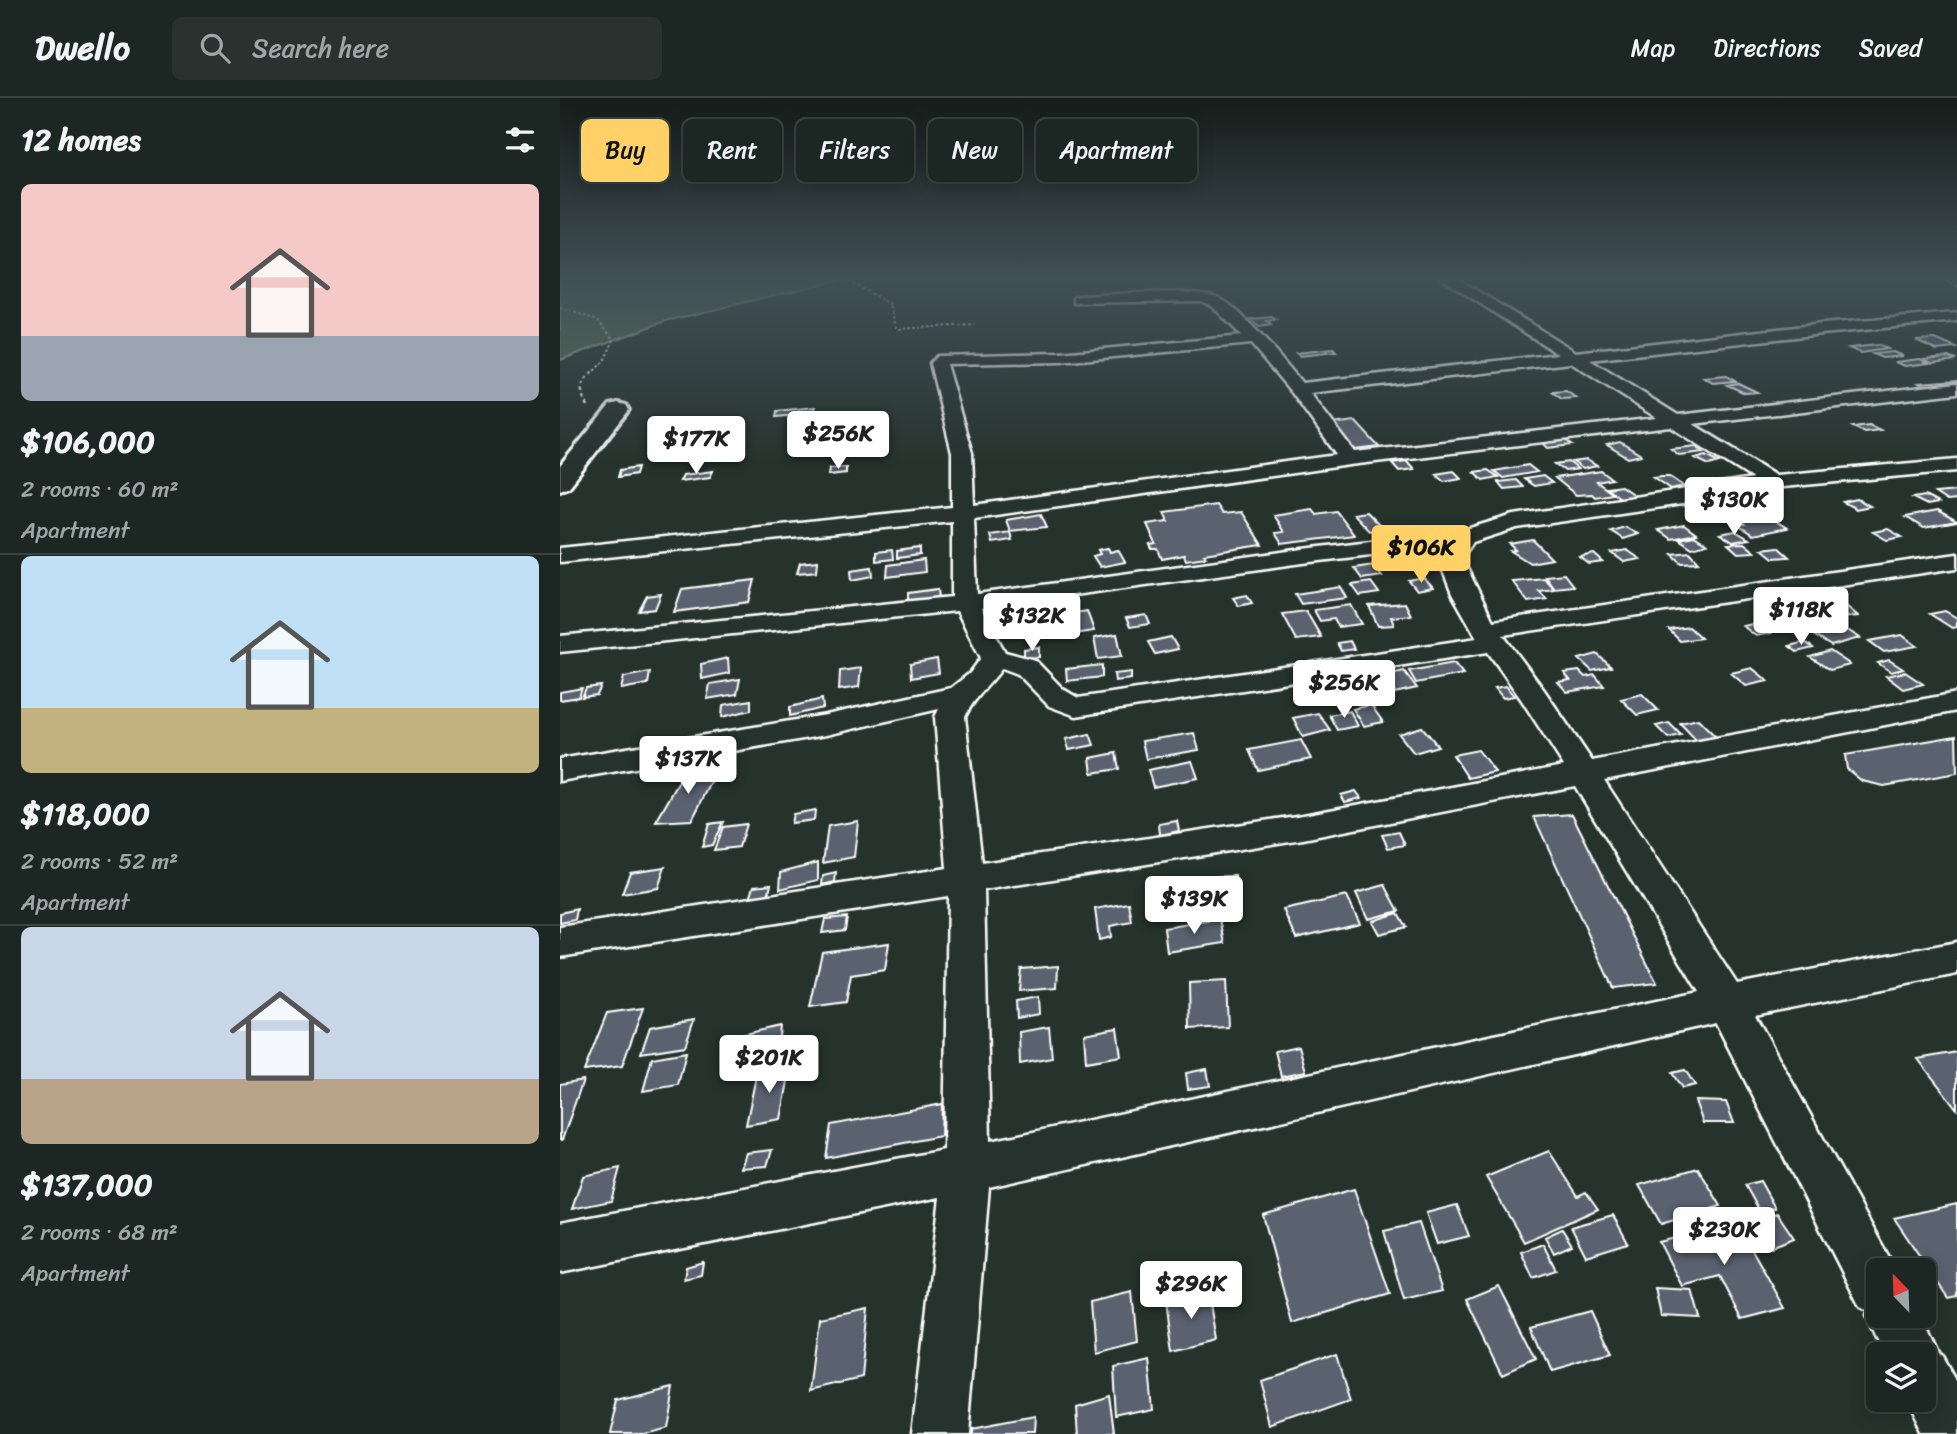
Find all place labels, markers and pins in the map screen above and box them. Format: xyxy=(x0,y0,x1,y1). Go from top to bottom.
pin: $256K xyxy=(789,412,887,471)
pin: $177K xyxy=(647,416,745,476)
pin: $130K xyxy=(1685,478,1783,537)
pin: $106K xyxy=(1372,526,1470,585)
pin: $118K xyxy=(1752,588,1850,647)
pin: $132K xyxy=(983,594,1081,653)
pin: $256K xyxy=(1295,660,1393,720)
pin: $137K xyxy=(639,736,737,796)
pin: $139K xyxy=(1145,876,1243,936)
pin: $201K xyxy=(720,1035,818,1095)
pin: $230K xyxy=(1675,1208,1773,1267)
pin: $296K xyxy=(1142,1262,1240,1321)

